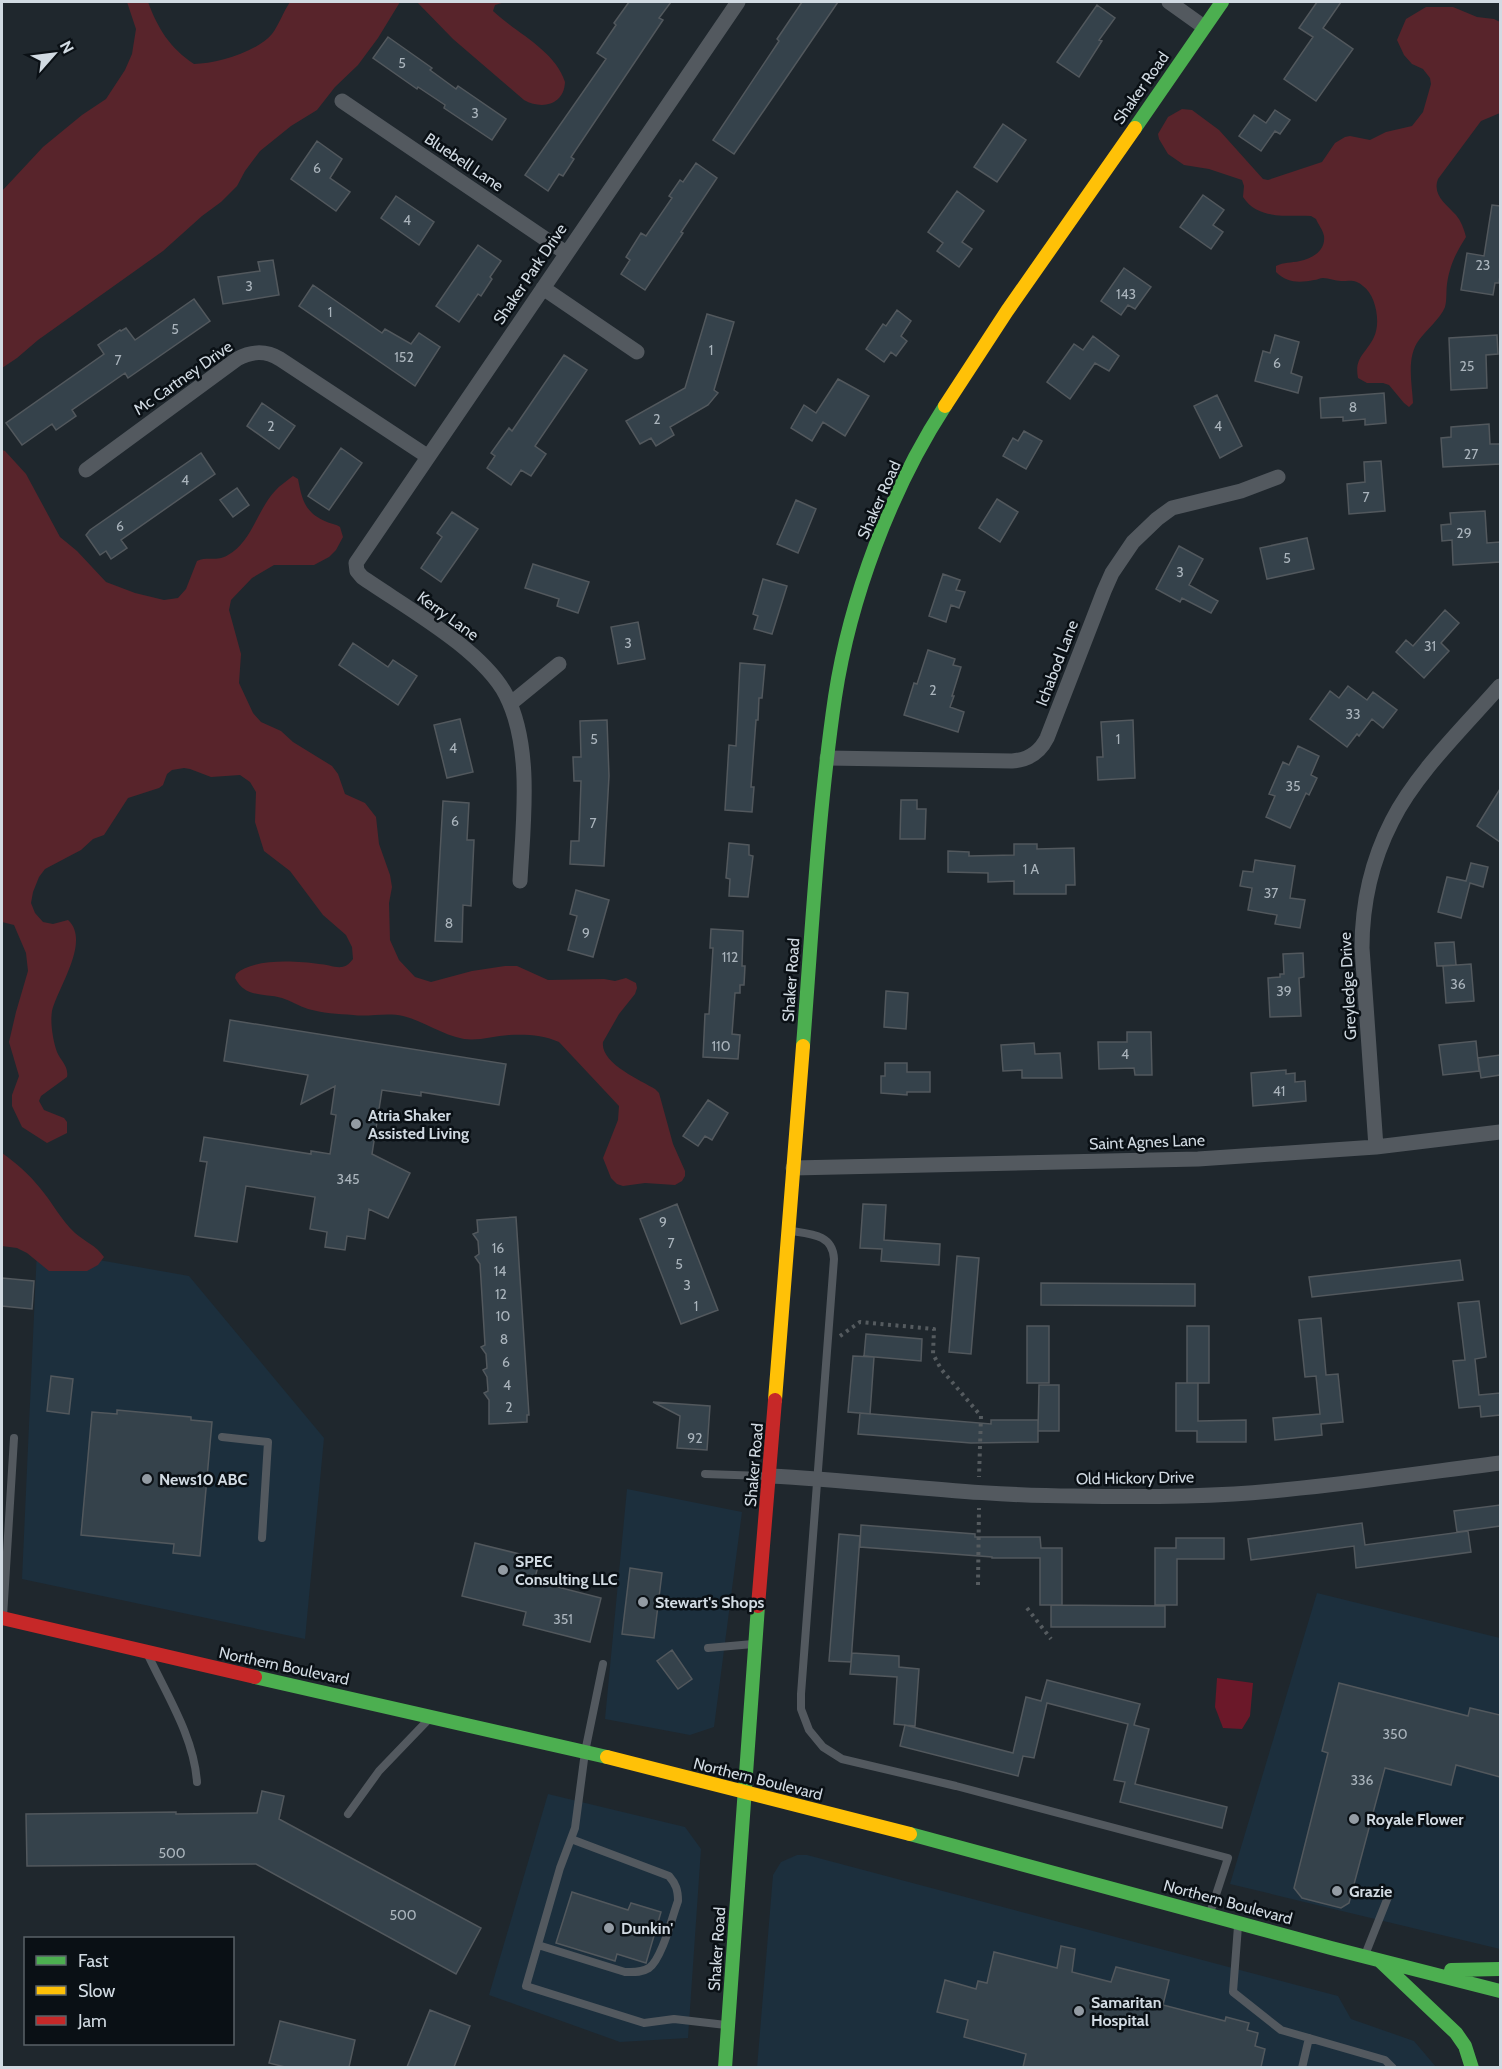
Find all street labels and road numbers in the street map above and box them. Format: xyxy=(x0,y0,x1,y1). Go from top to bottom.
street label: Shaker Road xyxy=(1109,48,1173,128)
street label: Bluebell Lane xyxy=(421,129,507,195)
street label: Shaker Park Drive xyxy=(489,220,571,328)
street label: Mc Cartney Drive xyxy=(130,337,236,419)
street label: Shaker Road xyxy=(853,458,905,542)
street label: Kerry Lane xyxy=(414,587,482,645)
street label: Ichabod Lane xyxy=(1032,617,1082,709)
street label: Greyledge Drive xyxy=(1336,932,1360,1040)
street label: Shaker Road xyxy=(779,937,803,1023)
street label: Saint Agnes Lane xyxy=(1089,1130,1205,1154)
street label: Shaker Road xyxy=(741,1422,767,1508)
street label: Old Hickory Drive xyxy=(1076,1467,1194,1489)
street label: Northern Boulevard xyxy=(217,1643,351,1689)
street label: Northern Boulevard xyxy=(691,1754,825,1804)
street label: Northern Boulevard xyxy=(1162,1876,1294,1928)
street label: Shaker Road xyxy=(705,1906,729,1992)

